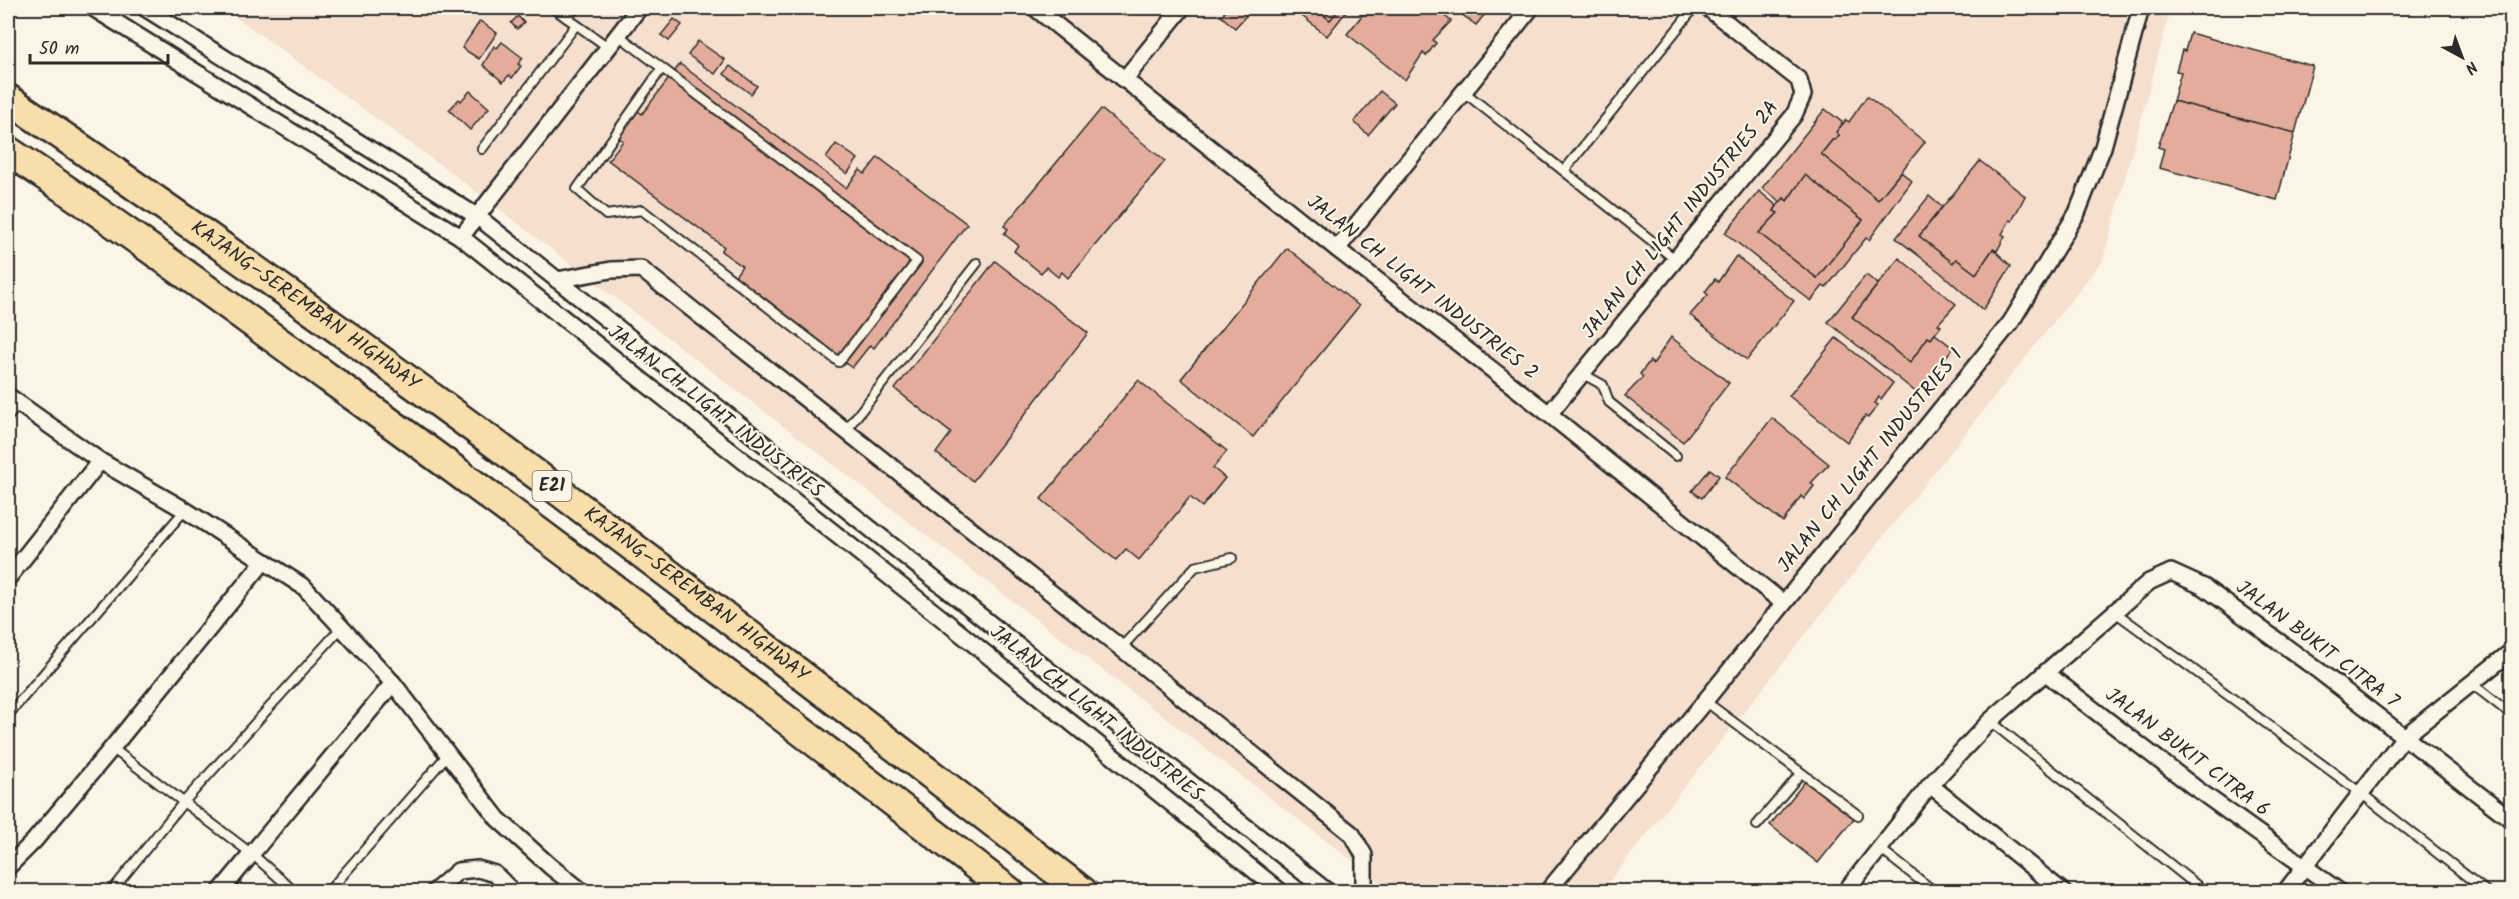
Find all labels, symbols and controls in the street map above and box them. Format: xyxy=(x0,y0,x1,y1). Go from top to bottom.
scale bar xyxy=(30,27,168,65)
north arrow xyxy=(2432,27,2492,87)
text: 50 m xyxy=(39,35,79,64)
text: N xyxy=(2459,54,2483,80)
street label: JALAN CH LIGHT INDUSTRIES 2A xyxy=(1574,94,1788,346)
street label: JALAN CH LIGHT INDUSTRIES 2 xyxy=(1299,187,1545,389)
street label: KAJANG–SEREMBAN HIGHWAY xyxy=(183,213,428,400)
street label: JALAN CH LIGHT INDUSTRIES xyxy=(600,317,830,507)
street label: JALAN CH LIGHT INDUSTRIES 1 xyxy=(1770,342,1972,580)
road number: E21 xyxy=(532,471,572,501)
street label: KAJANG–SEREMBAN HIGHWAY xyxy=(576,499,817,692)
street label: JALAN BUKIT CITRA 7 xyxy=(2228,573,2406,718)
street label: JALAN CH LIGHT INDUSTRIES xyxy=(982,618,1210,811)
street label: JALAN BUKIT CITRA 6 xyxy=(2098,680,2276,826)

